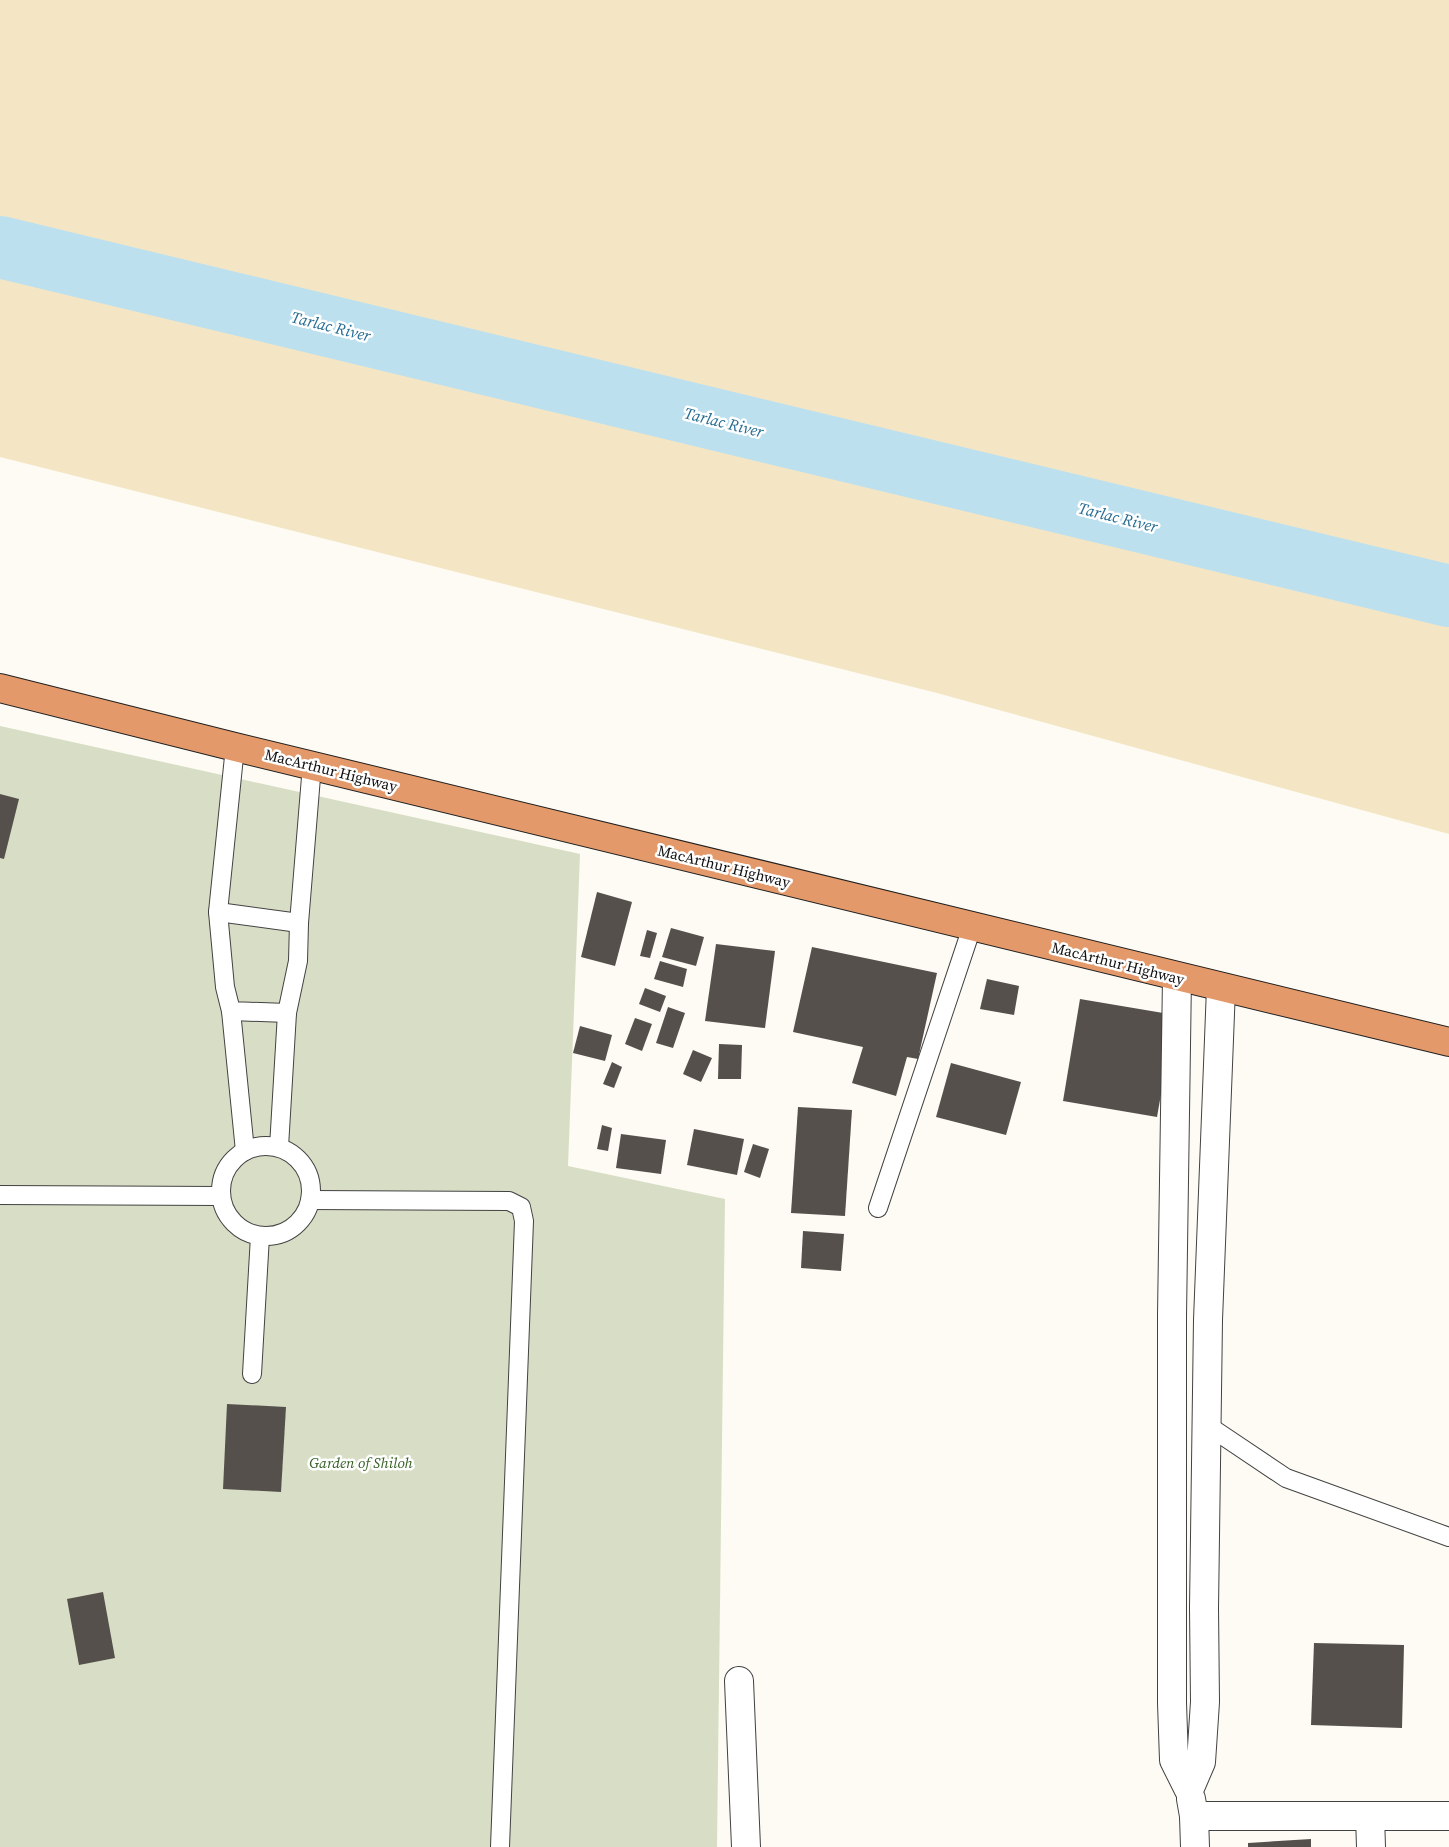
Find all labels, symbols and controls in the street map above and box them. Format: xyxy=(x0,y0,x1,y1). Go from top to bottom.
water label: Tarlac River xyxy=(289,306,374,347)
water label: Tarlac River xyxy=(682,402,767,443)
water label: Tarlac River xyxy=(1076,497,1161,538)
street label: MacArthur Highway xyxy=(263,743,400,797)
street label: MacArthur Highway xyxy=(656,839,793,893)
street label: MacArthur Highway xyxy=(1050,936,1187,990)
park label: Garden of Shiloh xyxy=(309,1452,413,1473)

